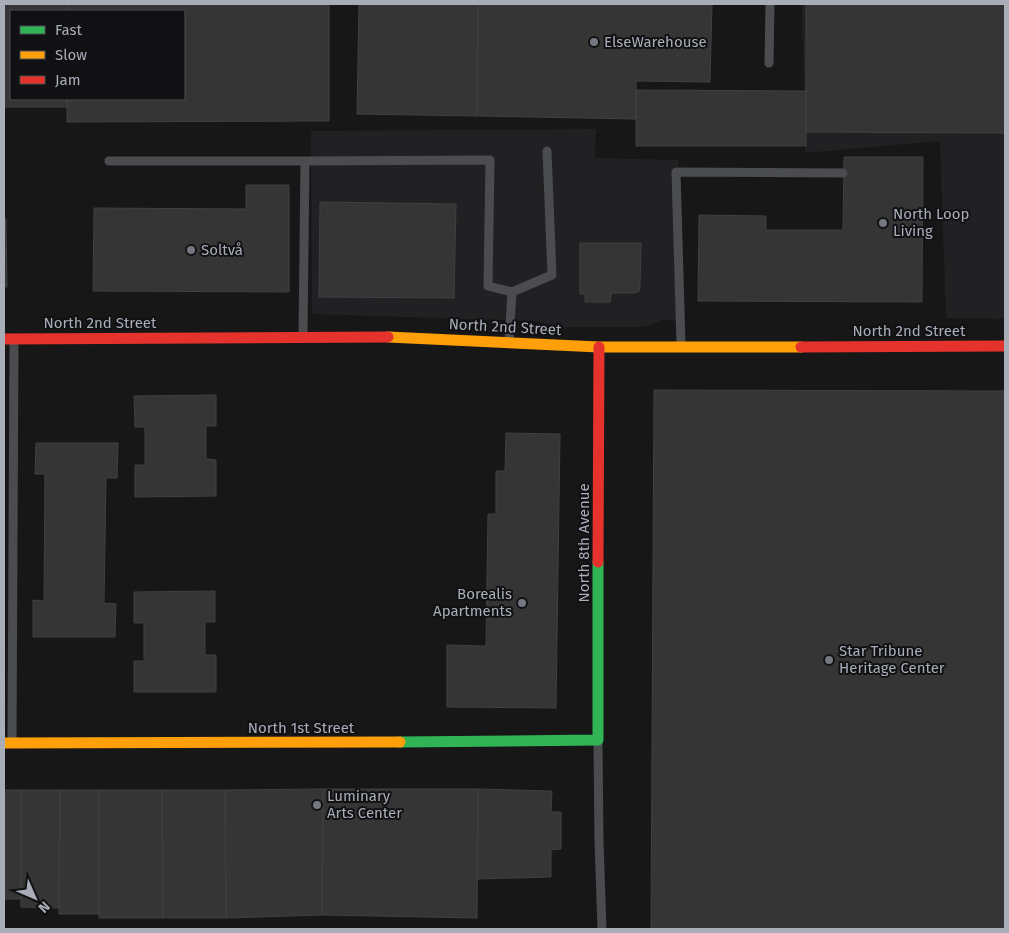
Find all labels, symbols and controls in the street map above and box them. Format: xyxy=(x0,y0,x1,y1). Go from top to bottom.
legend xyxy=(10,10,185,100)
text: Fast xyxy=(55,21,82,39)
place label: ElseWarehouse xyxy=(604,33,707,51)
marker: ElseWarehouse xyxy=(588,36,600,48)
text: Slow xyxy=(55,46,87,64)
text: Jam xyxy=(55,71,81,89)
place label: North Loop Living xyxy=(893,205,970,240)
marker: North Loop Living xyxy=(877,217,889,229)
place label: Soltvå xyxy=(201,241,243,259)
marker: Soltvå xyxy=(185,244,197,256)
street label: North 2nd Street xyxy=(44,314,157,332)
street label: North 2nd Street xyxy=(448,315,562,339)
street label: North 2nd Street xyxy=(853,322,966,340)
street label: North 8th Avenue xyxy=(575,483,593,603)
place label: Borealis Apartments xyxy=(433,585,512,620)
marker: Borealis Apartments xyxy=(516,597,528,609)
place label: Star Tribune Heritage Center xyxy=(839,642,945,677)
marker: Star Tribune Heritage Center xyxy=(823,654,835,666)
street label: North 1st Street xyxy=(248,719,355,737)
place label: Luminary Arts Center xyxy=(327,787,402,822)
marker: Luminary Arts Center xyxy=(311,799,323,811)
north arrow xyxy=(10,873,60,923)
text: N xyxy=(35,898,53,916)

